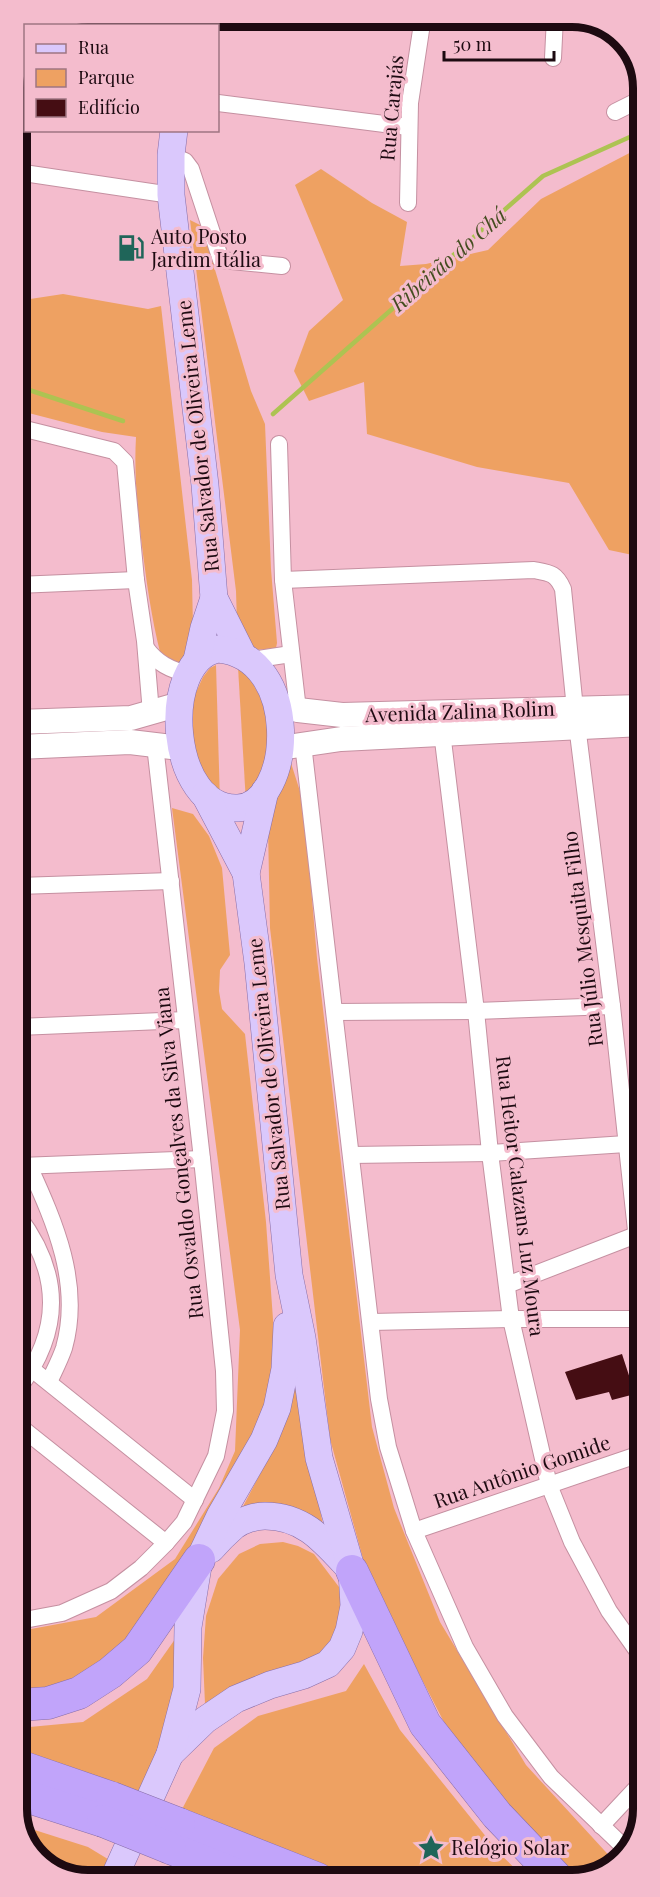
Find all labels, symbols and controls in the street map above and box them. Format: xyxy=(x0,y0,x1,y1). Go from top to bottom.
legend xyxy=(24,24,219,132)
scale bar xyxy=(444,24,554,62)
text: 50 m xyxy=(453,32,492,56)
text: Rua xyxy=(78,35,109,59)
street label: Rua Carajás xyxy=(372,54,409,162)
text: Parque xyxy=(78,65,135,89)
text: Edifício xyxy=(78,95,140,119)
water label: Ribeirão do Chá xyxy=(383,200,512,317)
place label: Auto Posto Jardim Itália xyxy=(150,222,261,272)
fuel station icon: Auto Posto Jardim Itália xyxy=(116,233,146,263)
street label: Rua Salvador de Oliveira Leme xyxy=(169,299,224,573)
street label: Avenida Zalina Rolim xyxy=(364,694,555,727)
street label: Rua Júlio Mesquita Filho xyxy=(555,830,608,1049)
street label: Rua Salvador de Oliveira Leme xyxy=(240,937,295,1211)
street label: Rua Osvaldo Gonçalves da Silva Viana xyxy=(147,986,208,1321)
street label: Rua Heitor Calazans Luz Moura xyxy=(491,1054,552,1338)
street label: Rua Antônio Gomide xyxy=(430,1428,614,1514)
place icon: Relógio Solar xyxy=(416,1833,446,1863)
place label: Relógio Solar xyxy=(451,1833,569,1860)

